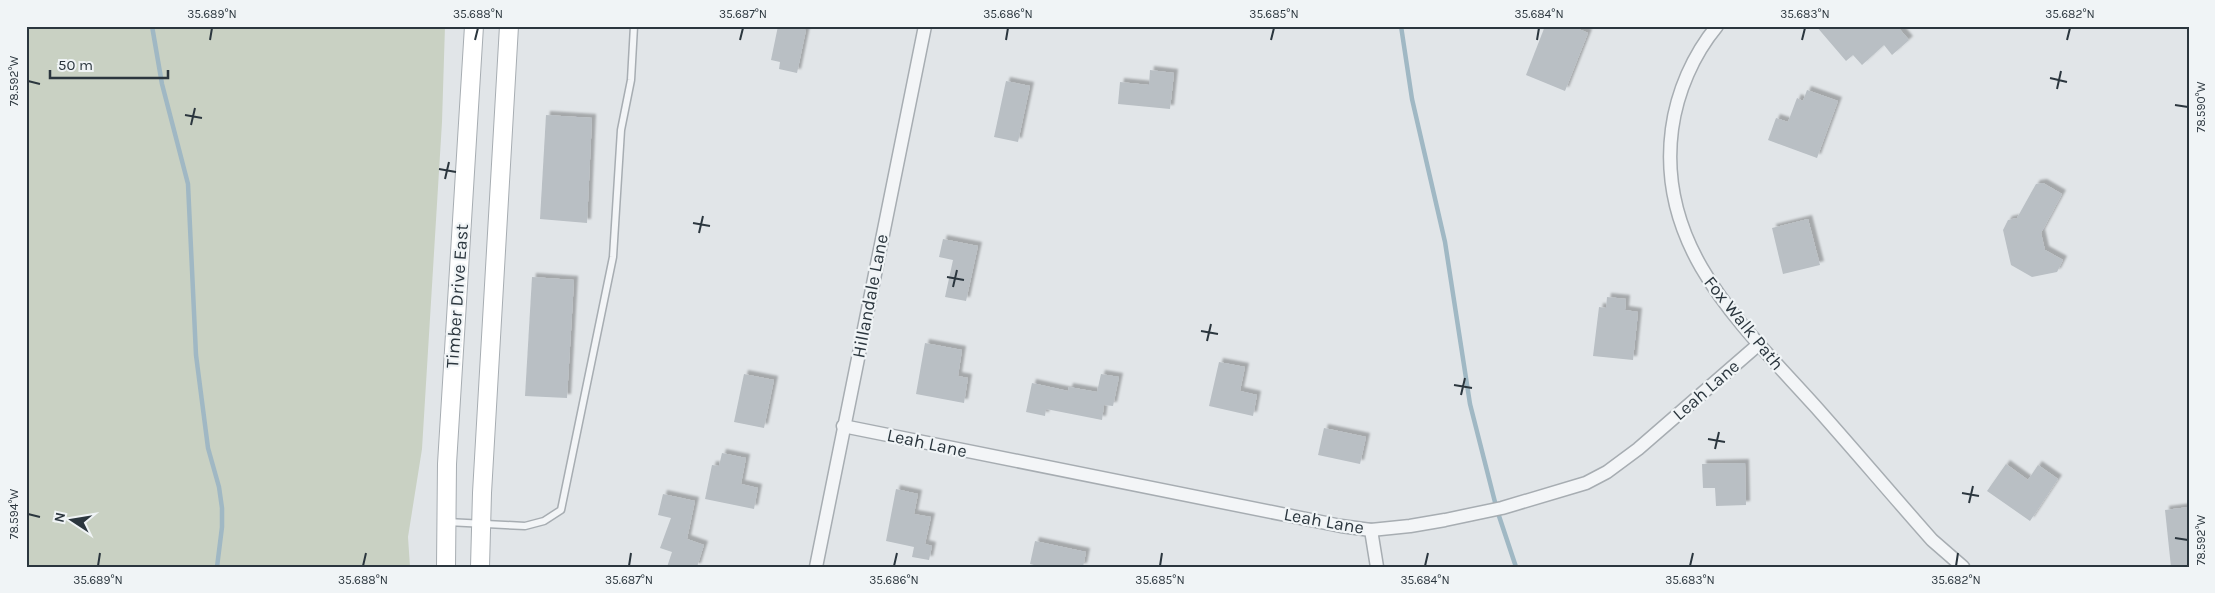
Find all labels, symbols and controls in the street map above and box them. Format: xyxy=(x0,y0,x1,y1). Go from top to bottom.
text: 35.689°N xyxy=(187,7,237,21)
text: 35.688°N xyxy=(453,7,503,21)
text: 35.687°N xyxy=(719,7,767,21)
text: 35.686°N xyxy=(983,7,1033,21)
text: 35.685°N xyxy=(1249,7,1299,21)
text: 35.684°N xyxy=(1514,7,1564,21)
text: 35.683°N xyxy=(1780,7,1830,21)
text: 35.682°N xyxy=(2045,7,2095,21)
scale bar xyxy=(50,48,168,80)
text: 78.592°W xyxy=(7,55,21,106)
text: 50 m xyxy=(58,56,93,74)
text: 78.590°W xyxy=(2194,81,2208,132)
street label: Timber Drive East xyxy=(441,223,473,369)
street label: Hillandale Lane xyxy=(847,232,893,360)
street label: Fox Walk Path xyxy=(1699,272,1789,374)
street label: Leah Lane xyxy=(1668,355,1744,425)
street label: Leah Lane xyxy=(885,424,969,462)
text: 78.594°W xyxy=(7,489,21,539)
north arrow xyxy=(48,496,98,546)
street label: Leah Lane xyxy=(1282,503,1366,539)
text: N xyxy=(50,511,69,524)
text: 78.592°W xyxy=(2194,514,2208,565)
text: 35.689°N xyxy=(73,573,123,587)
text: 35.688°N xyxy=(338,573,388,587)
text: 35.687°N xyxy=(605,573,653,587)
text: 35.686°N xyxy=(869,573,919,587)
text: 35.685°N xyxy=(1135,573,1185,587)
text: 35.684°N xyxy=(1400,573,1450,587)
text: 35.683°N xyxy=(1665,573,1715,587)
text: 35.682°N xyxy=(1931,573,1981,587)

